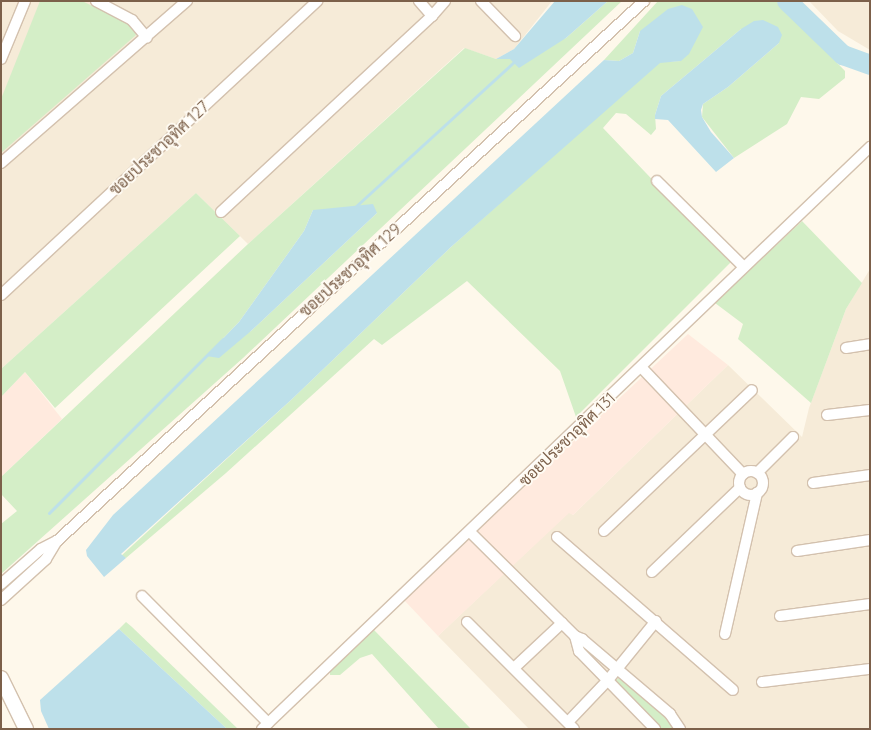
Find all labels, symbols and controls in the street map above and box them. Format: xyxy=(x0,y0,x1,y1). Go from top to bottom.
street label: ซอยประชาอุทิศ 127 xyxy=(105,97,213,199)
street label: ซอยประชาอุทิศ 129 xyxy=(295,219,405,321)
street label: ซอยประชาอุทิศ 131 xyxy=(515,388,619,490)

